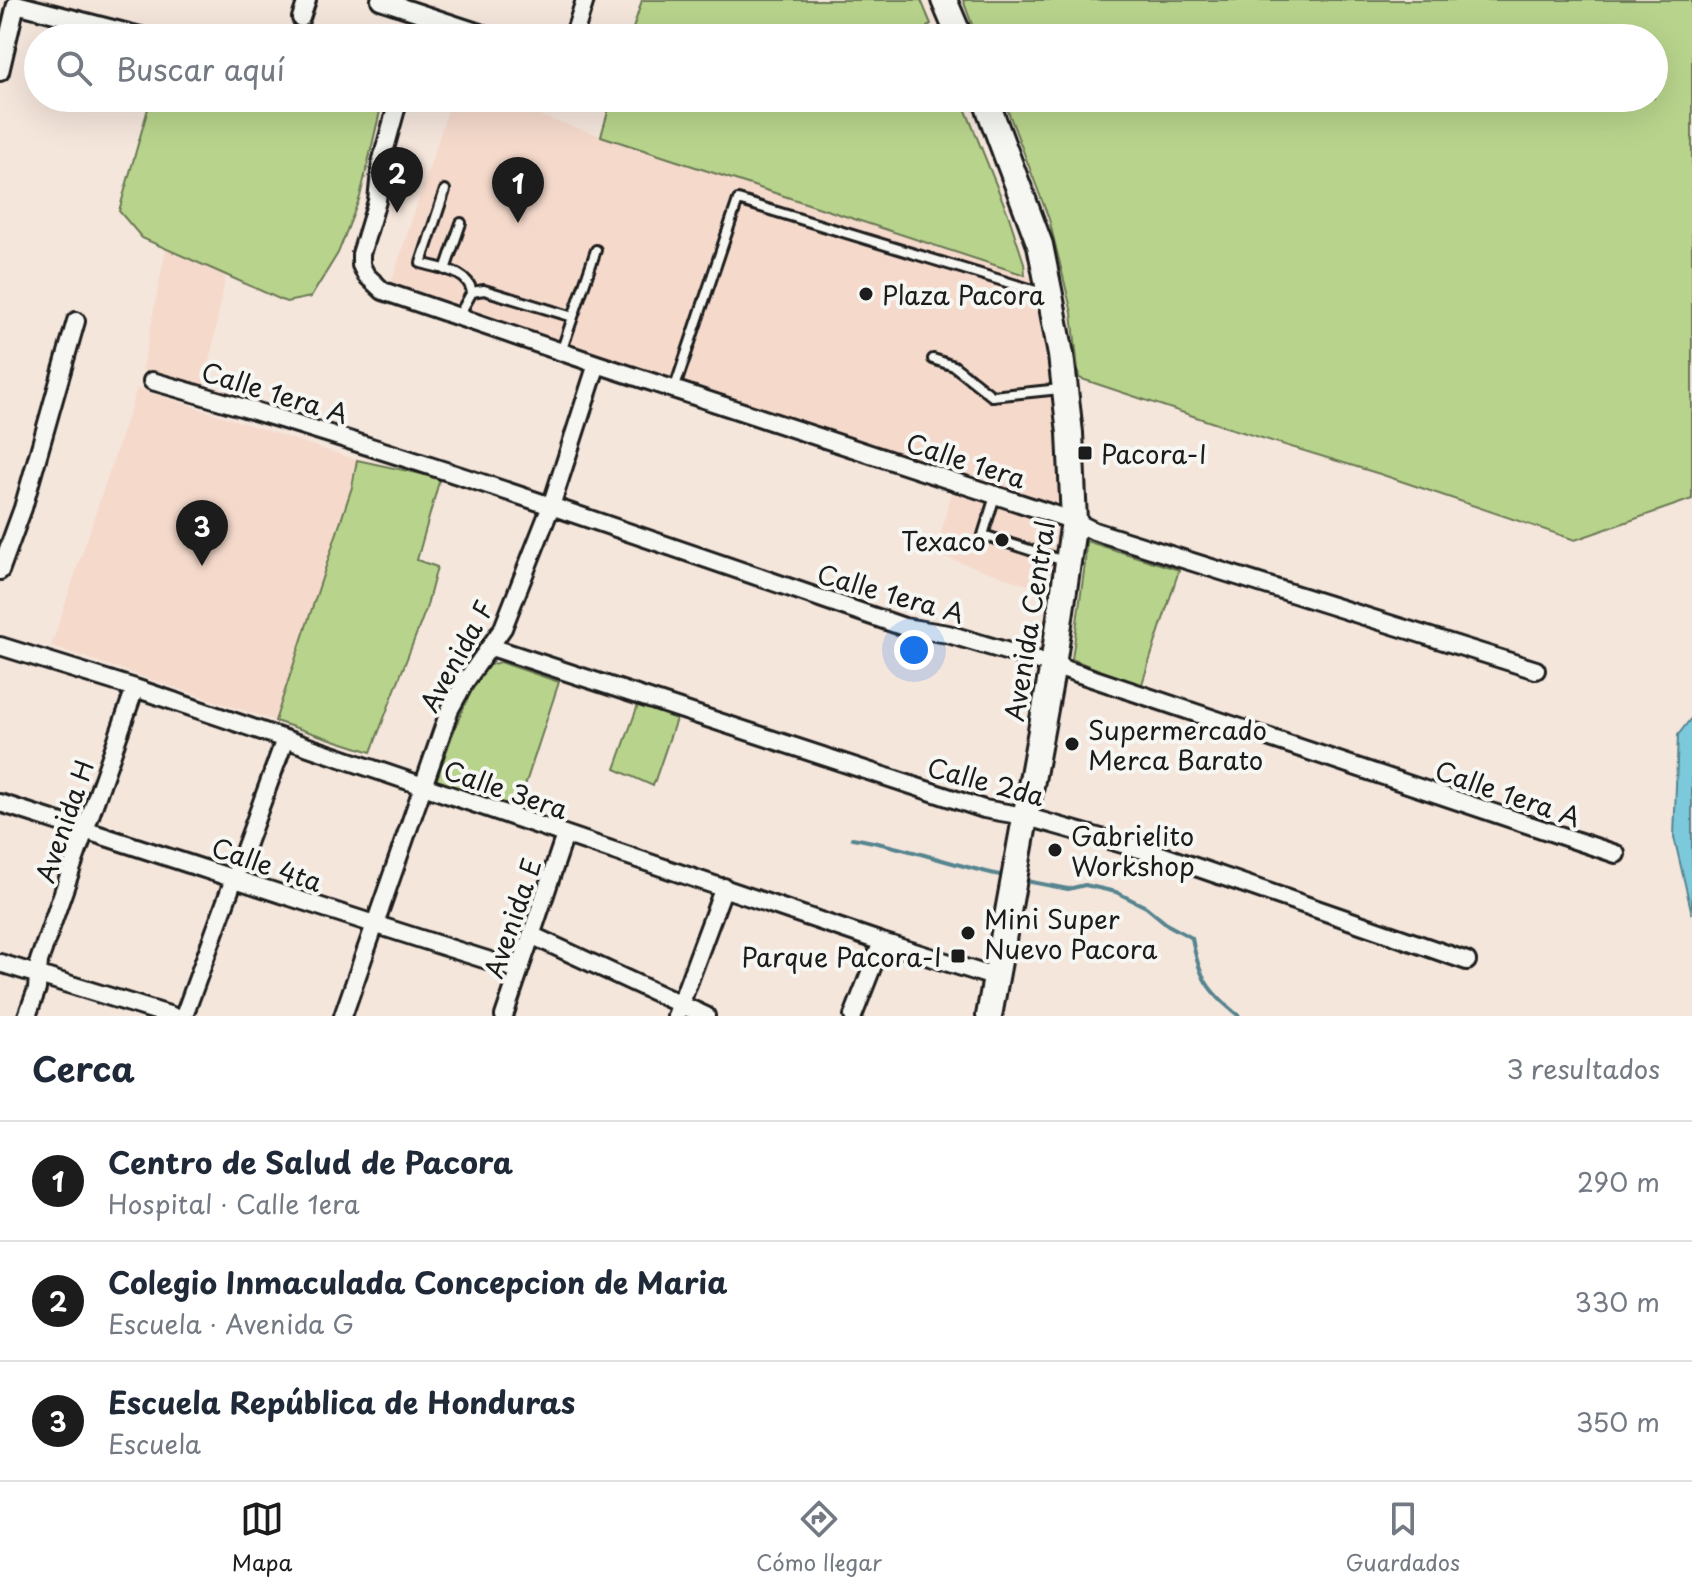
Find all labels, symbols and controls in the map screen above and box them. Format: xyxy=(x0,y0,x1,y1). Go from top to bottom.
search box xyxy=(24,24,1668,112)
icon: search xyxy=(52,46,96,90)
text: Buscar aquí xyxy=(116,46,285,91)
pin: 2 xyxy=(371,147,423,213)
pin: 1 xyxy=(492,157,544,223)
place label: Plaza Pacora xyxy=(882,275,1045,314)
marker: Plaza Pacora xyxy=(857,285,875,303)
street label: Calle 1era A xyxy=(197,351,353,433)
street label: Calle 1era xyxy=(901,422,1031,498)
place label: Pacora-I xyxy=(1101,434,1207,473)
marker: Pacora-I xyxy=(1076,444,1094,462)
pin: 3 xyxy=(176,500,228,566)
street label: Avenida Central xyxy=(994,518,1064,724)
place label: Texaco xyxy=(901,521,986,560)
marker: Texaco xyxy=(993,531,1011,549)
street label: Calle 1era A xyxy=(813,553,969,633)
street label: Avenida F xyxy=(409,593,503,719)
your location xyxy=(894,630,934,670)
place label: Supermercado Merca Barato xyxy=(1088,710,1267,779)
marker: Supermercado Merca Barato xyxy=(1063,735,1081,753)
street label: Calle 2da xyxy=(923,747,1049,815)
street label: Calle 3era xyxy=(439,750,574,828)
street label: Calle 1era A xyxy=(1430,750,1586,836)
street label: Avenida H xyxy=(25,754,103,888)
place label: Gabrielito Workshop xyxy=(1071,816,1195,885)
street label: Calle 4ta xyxy=(206,827,328,901)
marker: Gabrielito Workshop xyxy=(1046,841,1064,859)
street label: Avenida E xyxy=(473,853,551,983)
place label: Mini Super Nuevo Pacora xyxy=(984,899,1157,968)
marker: Mini Super Nuevo Pacora xyxy=(959,924,977,942)
place label: Parque Pacora-I xyxy=(741,937,942,976)
marker: Parque Pacora-I xyxy=(949,947,967,965)
text: Cerca xyxy=(32,1042,135,1094)
text: 3 resultados xyxy=(1506,1049,1660,1088)
text: Centro de Salud de Pacora xyxy=(108,1139,513,1184)
text: 1 xyxy=(52,1162,64,1201)
text: 290 m xyxy=(1577,1162,1660,1201)
text: Hospital · Calle 1era xyxy=(108,1184,360,1223)
text: Colegio Inmaculada Concepcion de Maria xyxy=(108,1259,728,1304)
text: 2 xyxy=(49,1282,67,1321)
text: 330 m xyxy=(1575,1282,1660,1321)
text: Escuela · Avenida G xyxy=(108,1304,354,1343)
text: Escuela República de Honduras xyxy=(108,1379,575,1424)
text: 3 xyxy=(49,1402,67,1441)
text: 350 m xyxy=(1576,1402,1660,1441)
text: Escuela xyxy=(108,1424,201,1463)
tab: Mapa xyxy=(232,1497,292,1578)
tab: Cómo llegar xyxy=(756,1497,882,1578)
tab: Guardados xyxy=(1346,1497,1460,1578)

